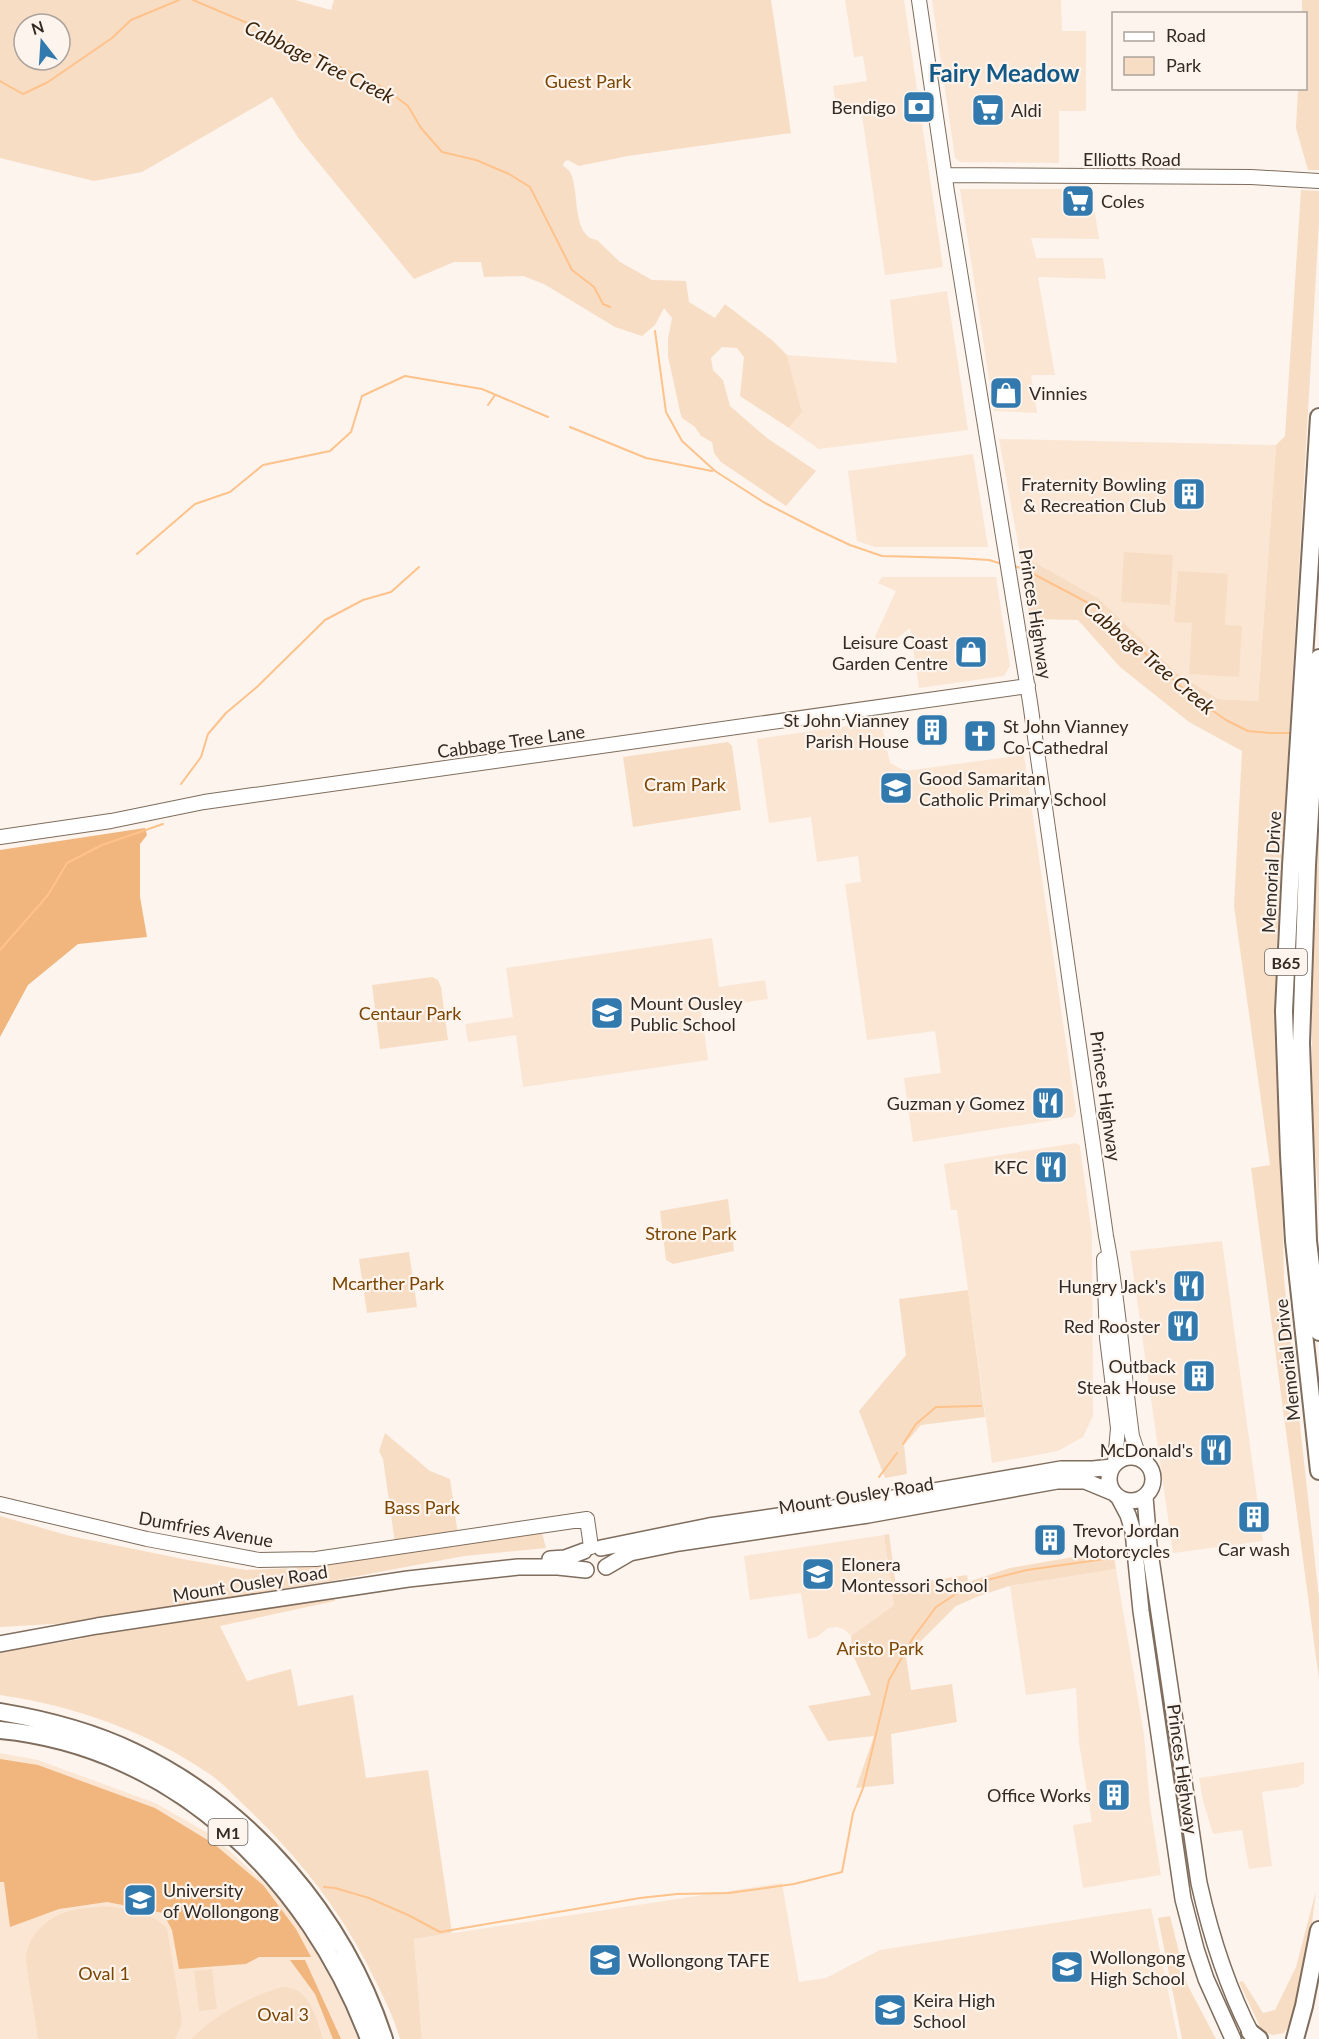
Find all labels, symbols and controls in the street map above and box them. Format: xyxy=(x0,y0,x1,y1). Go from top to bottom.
north arrow xyxy=(12,12,72,72)
legend xyxy=(1112,12,1307,90)
water label: Cabbage Tree Creek xyxy=(241,14,399,108)
text: N xyxy=(29,16,46,38)
text: Road xyxy=(1166,24,1206,46)
text: Park xyxy=(1166,54,1202,76)
district label: Fairy Meadow xyxy=(929,58,1080,87)
park label: Guest Park xyxy=(545,70,632,92)
bank icon: Bendigo xyxy=(901,89,937,125)
supermarket icon: Aldi xyxy=(970,92,1006,128)
place label: Bendigo xyxy=(831,96,896,118)
place label: Aldi xyxy=(1011,99,1042,121)
street label: Elliotts Road xyxy=(1083,148,1181,170)
supermarket icon: Coles xyxy=(1060,183,1096,219)
place label: Coles xyxy=(1101,190,1145,212)
shop icon: Vinnies xyxy=(988,375,1024,411)
place label: Vinnies xyxy=(1029,382,1087,404)
place label: Fraternity Bowling & Recreation Club xyxy=(1021,473,1166,516)
building icon: Fraternity Bowling & Recreation Club xyxy=(1171,476,1207,512)
street label: Princes Highway xyxy=(1015,547,1057,681)
water label: Cabbage Tree Creek xyxy=(1080,595,1221,719)
place label: Leisure Coast Garden Centre xyxy=(832,631,949,674)
shop icon: Leisure Coast Garden Centre xyxy=(953,634,989,670)
place label: St John Vianney Parish House xyxy=(783,709,910,752)
building icon: St John Vianney Parish House xyxy=(914,712,950,748)
place label: St John Vianney Co-Cathedral xyxy=(1003,715,1129,758)
church icon: St John Vianney Co-Cathedral xyxy=(962,718,998,754)
street label: Cabbage Tree Lane xyxy=(436,720,586,762)
place label: Good Samaritan Catholic Primary School xyxy=(919,767,1107,810)
school or university icon: Good Samaritan Catholic Primary School xyxy=(878,770,914,806)
park label: Cram Park xyxy=(644,773,727,795)
street label: Memorial Drive xyxy=(1257,810,1285,934)
road number: B65 xyxy=(1265,949,1307,975)
place label: Mount Ousley Public School xyxy=(630,992,743,1035)
school or university icon: Mount Ousley Public School xyxy=(589,995,625,1031)
park label: Centaur Park xyxy=(359,1002,462,1024)
street label: Princes Highway xyxy=(1086,1029,1126,1163)
restaurant icon: Guzman y Gomez xyxy=(1030,1085,1066,1121)
place label: Guzman y Gomez xyxy=(887,1092,1025,1114)
restaurant icon: KFC xyxy=(1033,1149,1069,1185)
place label: KFC xyxy=(994,1156,1028,1178)
park label: Strone Park xyxy=(645,1222,738,1244)
restaurant icon: Hungry Jack's xyxy=(1171,1268,1207,1304)
park label: Mcarther Park xyxy=(332,1272,445,1294)
place label: Hungry Jack's xyxy=(1058,1275,1166,1297)
street label: Memorial Drive xyxy=(1270,1298,1304,1422)
restaurant icon: Red Rooster xyxy=(1165,1308,1201,1344)
place label: Red Rooster xyxy=(1064,1315,1160,1337)
place label: Outback Steak House xyxy=(1077,1355,1177,1398)
building icon: Outback Steak House xyxy=(1181,1358,1217,1394)
restaurant icon: McDonald's xyxy=(1198,1432,1234,1468)
place label: McDonald's xyxy=(1100,1439,1193,1461)
street label: Mount Ousley Road xyxy=(777,1472,935,1518)
park label: Bass Park xyxy=(384,1496,461,1518)
building icon: Car wash xyxy=(1236,1499,1272,1535)
street label: Dumfries Avenue xyxy=(137,1506,275,1552)
place label: Trevor Jordan Motorcycles xyxy=(1073,1519,1179,1562)
building icon: Trevor Jordan Motorcycles xyxy=(1032,1522,1068,1558)
place label: Car wash xyxy=(1218,1538,1290,1560)
place label: Elonera Montessori School xyxy=(841,1553,988,1596)
school or university icon: Elonera Montessori School xyxy=(800,1556,836,1592)
street label: Mount Ousley Road xyxy=(171,1560,329,1606)
park label: Aristo Park xyxy=(836,1637,924,1659)
street label: Princes Highway xyxy=(1163,1702,1203,1836)
building icon: Office Works xyxy=(1096,1777,1132,1813)
place label: Office Works xyxy=(987,1784,1091,1806)
road number: M1 xyxy=(208,1819,248,1845)
place label: University of Wollongong xyxy=(163,1879,279,1922)
school or university icon: University of Wollongong xyxy=(122,1882,158,1918)
school or university icon: Wollongong TAFE xyxy=(587,1942,623,1978)
place label: Wollongong High School xyxy=(1090,1946,1185,1989)
place label: Wollongong TAFE xyxy=(628,1949,770,1971)
school or university icon: Wollongong High School xyxy=(1049,1949,1085,1985)
park label: Oval 1 xyxy=(78,1962,130,1984)
place label: Keira High School xyxy=(913,1989,995,2032)
school or university icon: Keira High School xyxy=(872,1992,908,2028)
park label: Oval 3 xyxy=(257,2003,309,2025)

